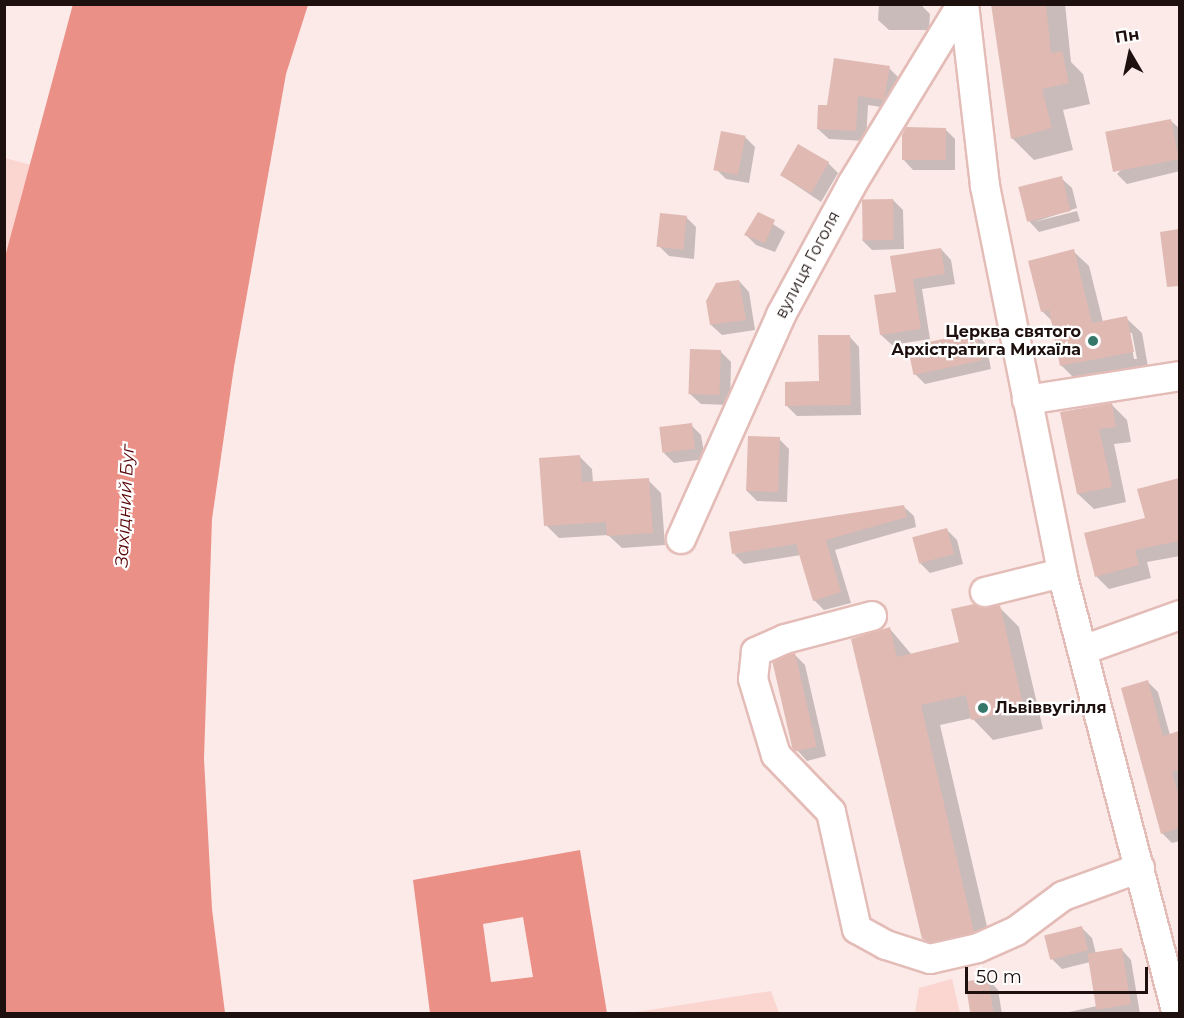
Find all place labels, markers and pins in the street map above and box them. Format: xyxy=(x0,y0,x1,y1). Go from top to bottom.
place label: Церква святого Архістратига Михаїла xyxy=(891,322,1081,360)
marker: Церква святого Архістратига Михаїла xyxy=(1086,334,1100,348)
place label: Львіввугілля xyxy=(995,698,1106,718)
marker: Львіввугілля xyxy=(976,701,990,715)

